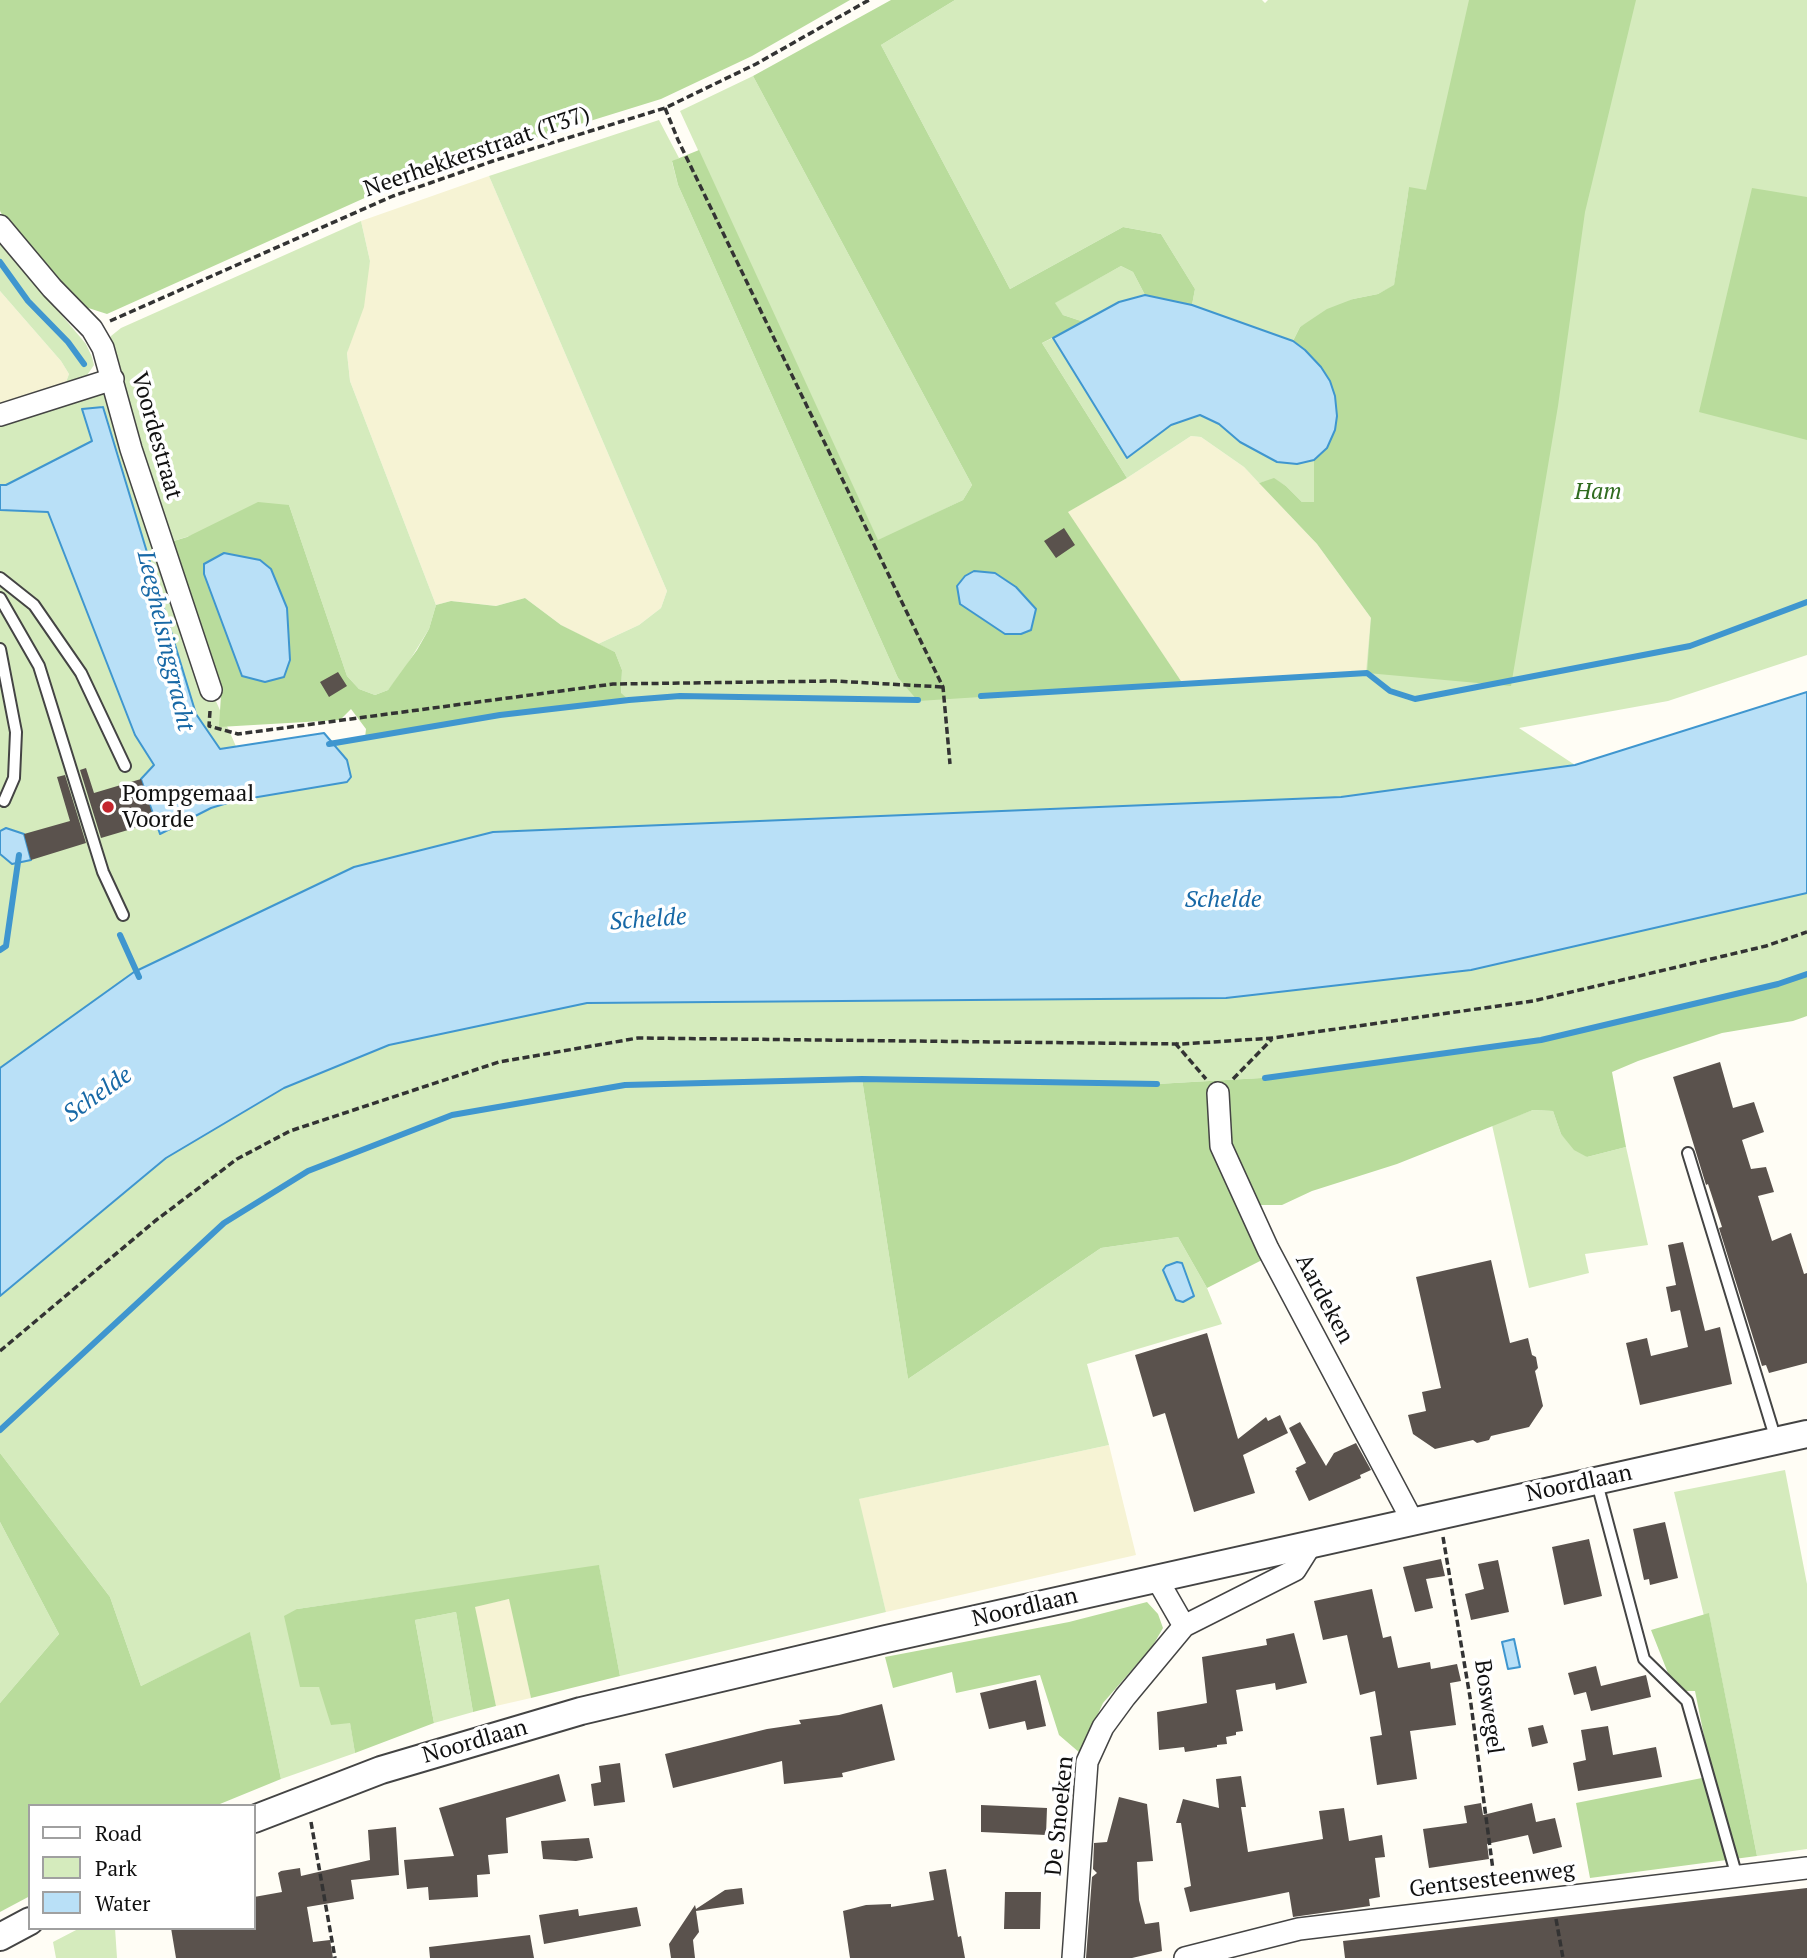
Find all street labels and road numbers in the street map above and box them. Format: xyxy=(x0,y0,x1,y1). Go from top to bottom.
street label: Neerhekkerstraat (T37) xyxy=(360,100,594,204)
street label: Voordestraat xyxy=(125,369,187,503)
street label: Aardeken xyxy=(1289,1250,1359,1348)
street label: Noordlaan xyxy=(1523,1459,1635,1509)
street label: Noordlaan xyxy=(969,1582,1081,1634)
street label: Boswegel xyxy=(1468,1658,1508,1756)
street label: Noordlaan xyxy=(419,1714,531,1770)
street label: De Snoeken xyxy=(1040,1755,1080,1877)
street label: Gentsesteenweg xyxy=(1408,1856,1576,1904)

